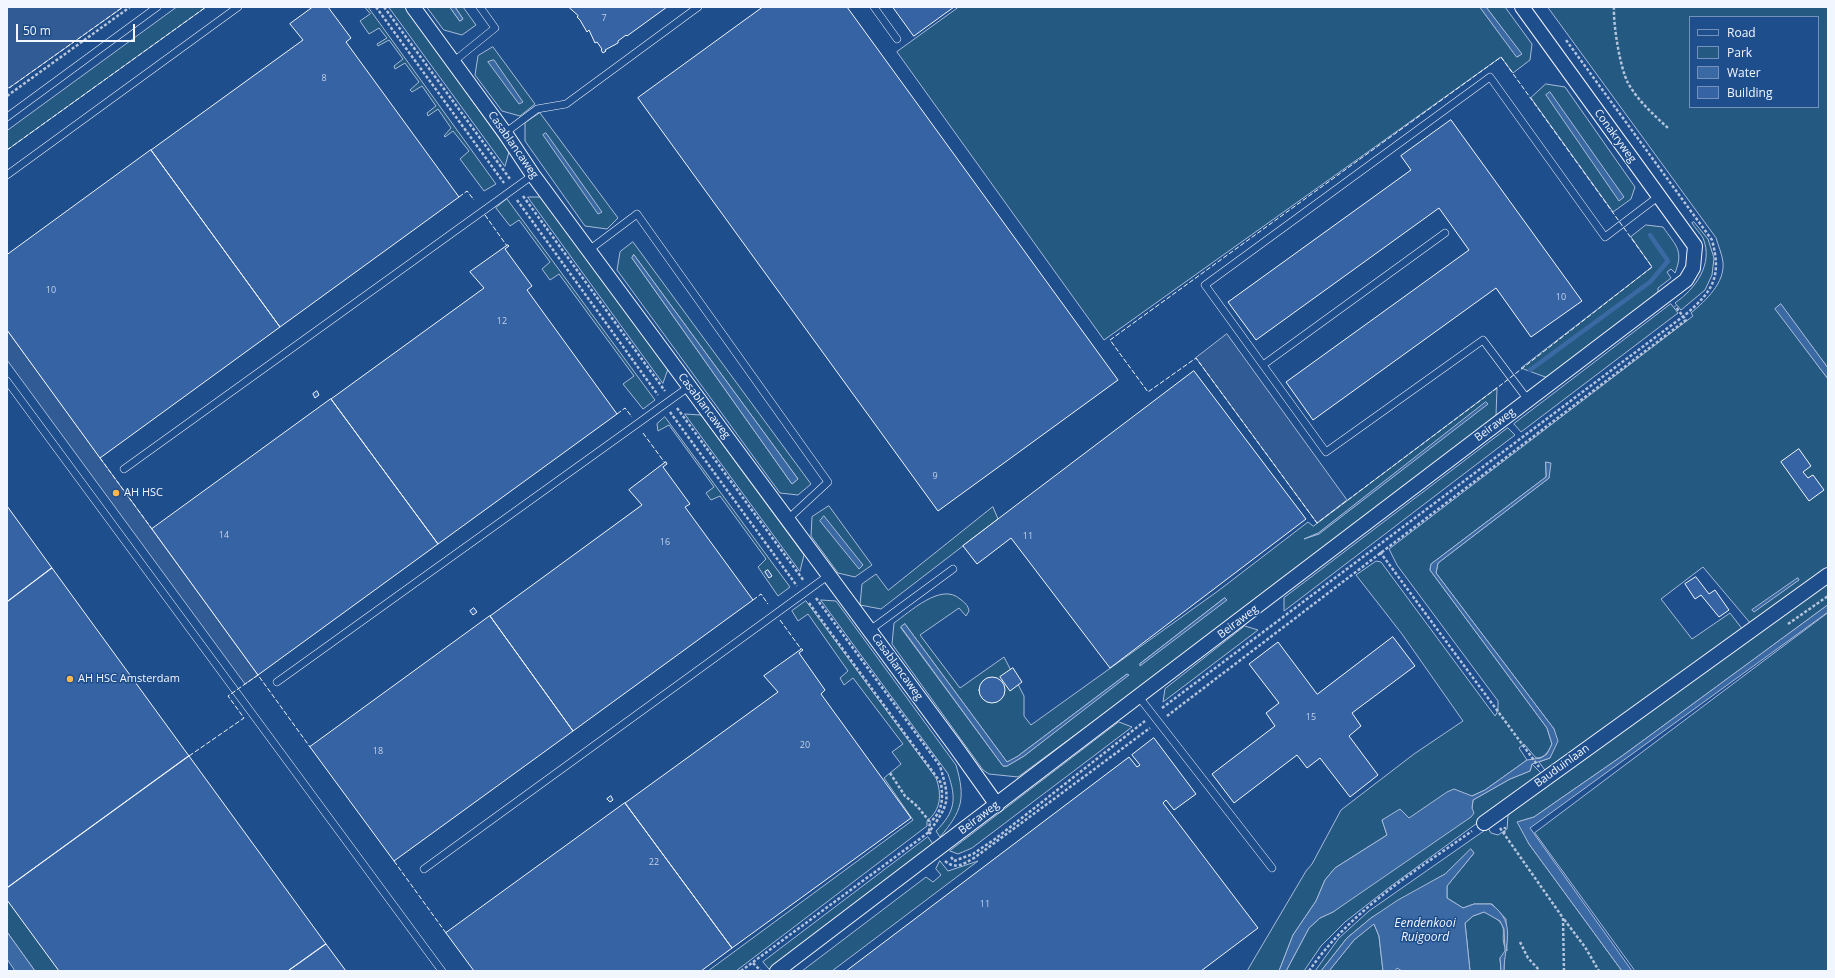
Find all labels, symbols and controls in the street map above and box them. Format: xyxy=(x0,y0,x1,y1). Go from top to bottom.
house number: 7 xyxy=(601,13,607,23)
scale bar xyxy=(18,16,137,42)
legend xyxy=(1689,16,1819,108)
text: 50 m xyxy=(23,22,51,39)
text: Road xyxy=(1727,24,1756,41)
text: Park xyxy=(1727,44,1752,61)
text: Water xyxy=(1727,64,1761,81)
house number: 8 xyxy=(321,73,327,83)
text: Building xyxy=(1727,84,1772,101)
street label: Conakryweg xyxy=(1591,107,1639,165)
street label: Casablancaweg xyxy=(485,109,541,181)
house number: 10 xyxy=(46,285,56,295)
house number: 10 xyxy=(1556,292,1566,302)
house number: 12 xyxy=(497,316,507,326)
street label: Casablancaweg xyxy=(675,371,733,441)
street label: Beiraweg xyxy=(1472,405,1518,445)
house number: 9 xyxy=(932,471,938,481)
place label: AH HSC xyxy=(124,486,163,500)
marker: AH HSC xyxy=(111,488,121,498)
house number: 14 xyxy=(219,530,229,540)
house number: 11 xyxy=(1023,531,1033,541)
house number: 16 xyxy=(660,537,670,547)
street label: Beiraweg xyxy=(1215,602,1261,642)
street label: Casablancaweg xyxy=(868,631,926,703)
place label: AH HSC Amsterdam xyxy=(78,672,180,686)
marker: AH HSC Amsterdam xyxy=(65,674,75,684)
house number: 15 xyxy=(1306,712,1316,722)
house number: 20 xyxy=(800,740,810,750)
street label: Bauduinlaan xyxy=(1532,742,1592,790)
house number: 18 xyxy=(373,746,383,756)
street label: Beiraweg xyxy=(956,798,1002,838)
house number: 22 xyxy=(649,857,659,867)
house number: 11 xyxy=(980,899,990,909)
water label: Eendenkooi Ruigoord xyxy=(1394,917,1456,945)

